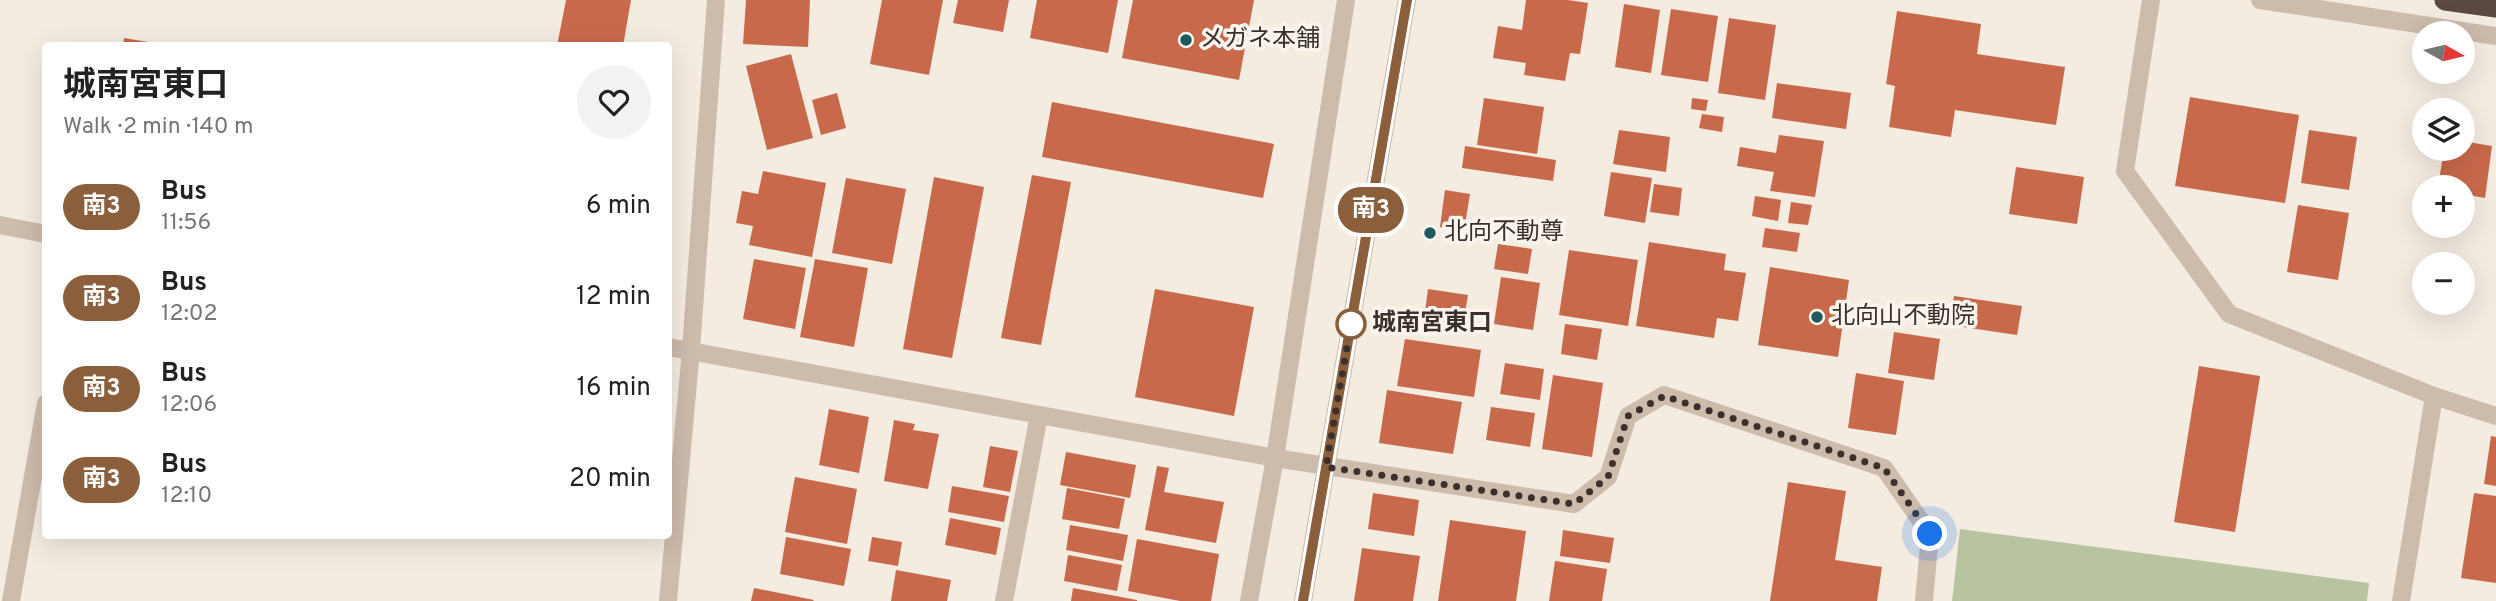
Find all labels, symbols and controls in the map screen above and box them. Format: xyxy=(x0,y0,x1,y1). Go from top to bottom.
north arrow xyxy=(2412,21,2474,84)
map controls xyxy=(2412,21,2475,315)
place label: メガネ本舗 xyxy=(1200,25,1320,55)
marker: メガネ本舗 xyxy=(1178,32,1194,48)
button: heart xyxy=(577,65,651,139)
text: 城南宮東口 xyxy=(63,66,228,108)
button: layers xyxy=(2412,98,2475,161)
text: Walk · 2 min · 140 m xyxy=(63,113,254,142)
button: + xyxy=(2412,175,2475,238)
text: Bus xyxy=(161,176,207,209)
line badge: 南3 xyxy=(1340,187,1402,233)
text: 6 min xyxy=(586,190,651,223)
text: 南3 xyxy=(82,192,121,222)
text: 南3 xyxy=(1352,195,1390,225)
text: 11:56 xyxy=(161,209,211,238)
place label: 北向不動尊 xyxy=(1444,218,1564,248)
marker: 北向不動尊 xyxy=(1422,225,1438,241)
button: − xyxy=(2412,252,2475,315)
text: Bus xyxy=(161,267,207,300)
text: 12 min xyxy=(576,281,651,314)
text: 南3 xyxy=(82,283,121,313)
text: 12:02 xyxy=(161,300,218,329)
place label: 北向山不動院 xyxy=(1831,302,1975,332)
marker: 城南宮東口 xyxy=(1336,309,1366,339)
place label: 城南宮東口 xyxy=(1372,309,1492,339)
marker: 北向山不動院 xyxy=(1809,309,1825,325)
text: Bus xyxy=(161,358,207,391)
text: 16 min xyxy=(576,372,651,405)
text: 南3 xyxy=(82,374,121,404)
text: 12:06 xyxy=(161,391,217,420)
text: Bus xyxy=(161,449,207,482)
text: 20 min xyxy=(569,463,651,496)
text: 南3 xyxy=(82,465,121,495)
text: 12:10 xyxy=(161,482,212,511)
your location xyxy=(1912,516,1947,551)

